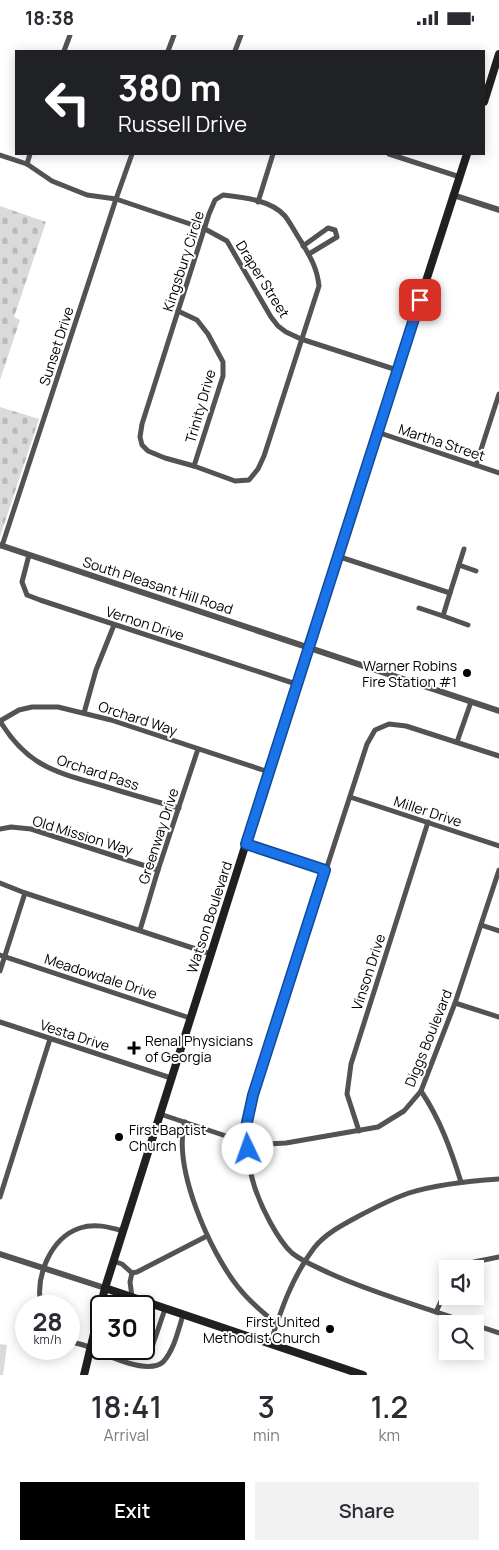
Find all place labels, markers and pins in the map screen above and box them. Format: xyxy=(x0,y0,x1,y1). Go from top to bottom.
pin xyxy=(399,279,441,321)
place label: Warner Robins Fire Station #1 xyxy=(362,656,457,691)
marker: Warner Robins Fire Station #1 xyxy=(461,667,473,679)
place label: Renal Physicians of Georgia xyxy=(145,1031,253,1066)
marker: Renal Physicians of Georgia xyxy=(127,1041,141,1055)
place label: First Baptist Church xyxy=(129,1120,207,1155)
marker: First Baptist Church xyxy=(113,1131,125,1143)
place label: First United Methodist Church xyxy=(203,1312,320,1347)
marker: First United Methodist Church xyxy=(324,1323,336,1335)

